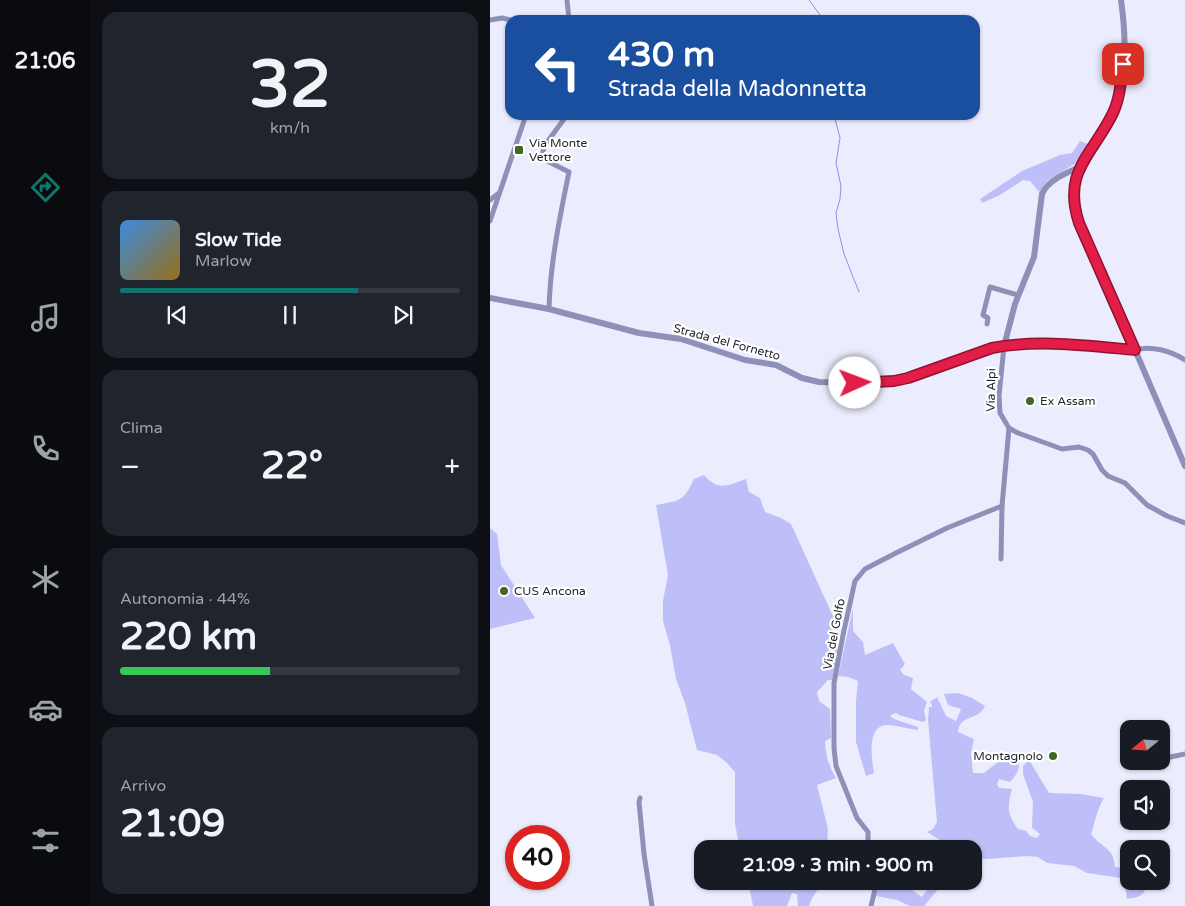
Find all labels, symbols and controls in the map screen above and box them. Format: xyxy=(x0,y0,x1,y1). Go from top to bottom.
text: 430 m xyxy=(608,34,715,76)
icon: left xyxy=(525,35,590,100)
pin xyxy=(1102,43,1144,85)
text: 32 xyxy=(249,46,331,125)
text: 21:06 xyxy=(15,48,75,74)
icon: arrive xyxy=(1109,50,1137,78)
text: Strada della Madonnetta xyxy=(608,76,867,102)
text: km/h xyxy=(270,118,310,138)
place label: Via Monte Vettore xyxy=(529,136,587,164)
marker: Via Monte Vettore xyxy=(513,144,525,156)
icon: directions xyxy=(28,170,63,205)
text: Slow Tide xyxy=(195,229,282,251)
text: Marlow xyxy=(195,251,252,271)
icon: music xyxy=(28,300,63,335)
icon: previous xyxy=(163,301,191,329)
icon: pause xyxy=(276,301,304,329)
icon: next xyxy=(389,301,417,329)
street label: Strada del Fornetto xyxy=(672,321,782,363)
position arrow xyxy=(828,356,880,408)
street label: Via Alpi xyxy=(984,368,998,412)
place label: Ex Assam xyxy=(1040,394,1096,408)
marker: Ex Assam xyxy=(1024,395,1036,407)
text: Clima xyxy=(120,418,163,438)
icon: phone xyxy=(28,431,63,466)
text: 22° xyxy=(261,443,323,489)
text: − xyxy=(120,450,140,484)
text: + xyxy=(444,450,460,484)
icon: climate xyxy=(28,562,63,597)
place label: CUS Ancona xyxy=(514,584,586,598)
marker: CUS Ancona xyxy=(498,585,510,597)
text: Autonomia · 44% xyxy=(120,589,250,609)
street label: Via del Golfo xyxy=(820,597,848,671)
text: 220 km xyxy=(120,614,257,660)
icon: car xyxy=(28,692,63,727)
north arrow xyxy=(1120,720,1170,770)
map controls xyxy=(1120,720,1170,890)
place label: Montagnolo xyxy=(973,749,1043,763)
marker: Montagnolo xyxy=(1047,750,1059,762)
text: Arrivo xyxy=(120,776,166,796)
button: sound xyxy=(1120,780,1170,830)
text: 21:09 xyxy=(120,801,225,847)
icon: filters xyxy=(28,823,63,858)
speed limit sign: 40 xyxy=(505,825,570,890)
button: search xyxy=(1120,840,1170,890)
text: 21:09 · 3 min · 900 m xyxy=(742,854,934,876)

